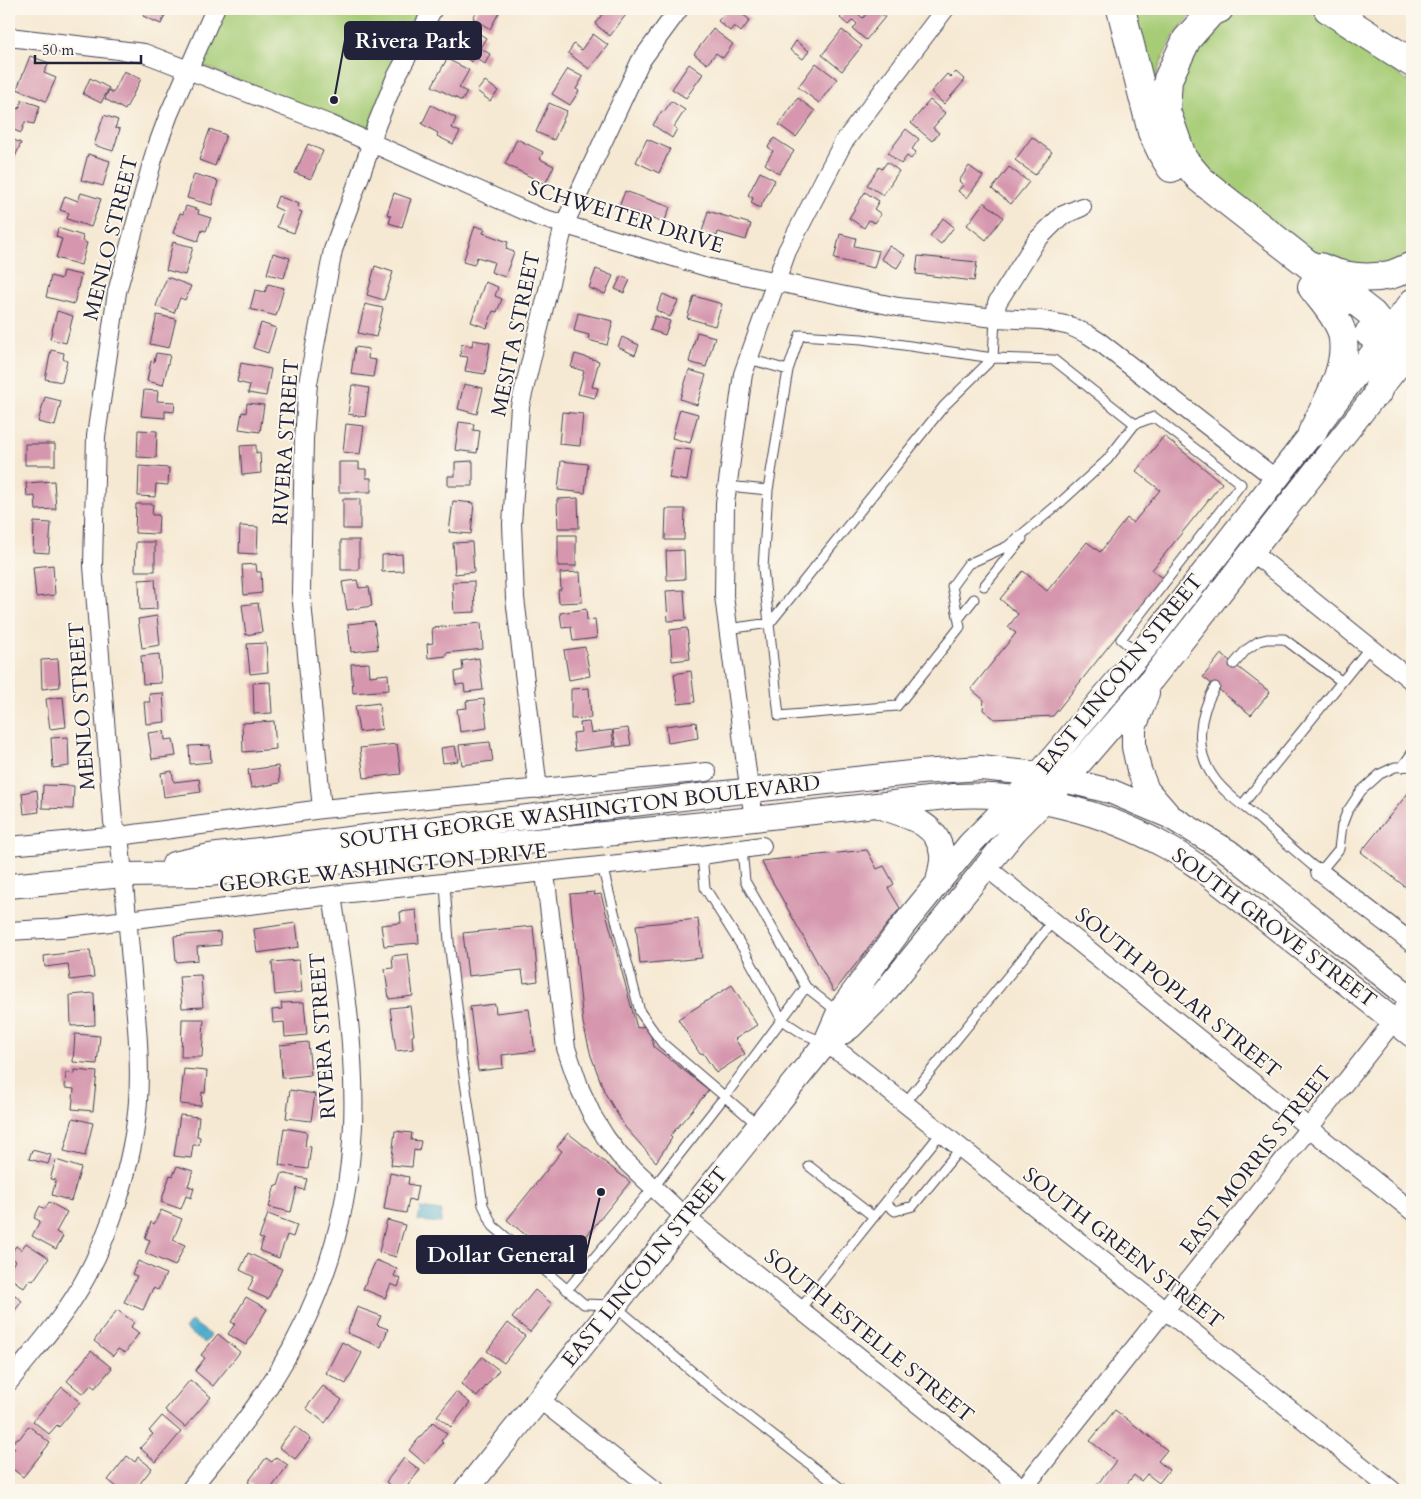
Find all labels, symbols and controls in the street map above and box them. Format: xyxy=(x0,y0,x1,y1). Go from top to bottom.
callout: Rivera Park xyxy=(345,22,481,59)
text: Rivera Park xyxy=(355,26,471,56)
scale bar xyxy=(35,32,141,64)
text: 50 m xyxy=(42,40,74,60)
street label: MENLO STREET xyxy=(76,153,146,323)
street label: SCHWEITER DRIVE xyxy=(525,173,727,261)
street label: MESITA STREET xyxy=(484,249,548,419)
street label: RIVERA STREET xyxy=(266,358,306,526)
street label: EAST LINCOLN STREET xyxy=(1030,568,1210,780)
street label: MENLO STREET xyxy=(62,621,102,791)
street label: SOUTH GEORGE WASHINGTON BOULEVARD xyxy=(338,768,822,856)
street label: GEORGE WASHINGTON DRIVE xyxy=(218,836,548,900)
street label: SOUTH GROVE STREET xyxy=(1166,841,1382,1015)
street label: SOUTH POPLAR STREET xyxy=(1069,901,1287,1085)
street label: RIVERA STREET xyxy=(303,952,343,1120)
street label: EAST MORRIS STREET xyxy=(1173,1060,1339,1260)
street label: EAST LINCOLN STREET xyxy=(555,1161,735,1373)
street label: SOUTH GREEN STREET xyxy=(1017,1161,1229,1335)
callout: Dollar General xyxy=(417,1236,586,1273)
text: Dollar General xyxy=(427,1240,576,1270)
street label: SOUTH ESTELLE STREET xyxy=(758,1242,980,1430)

